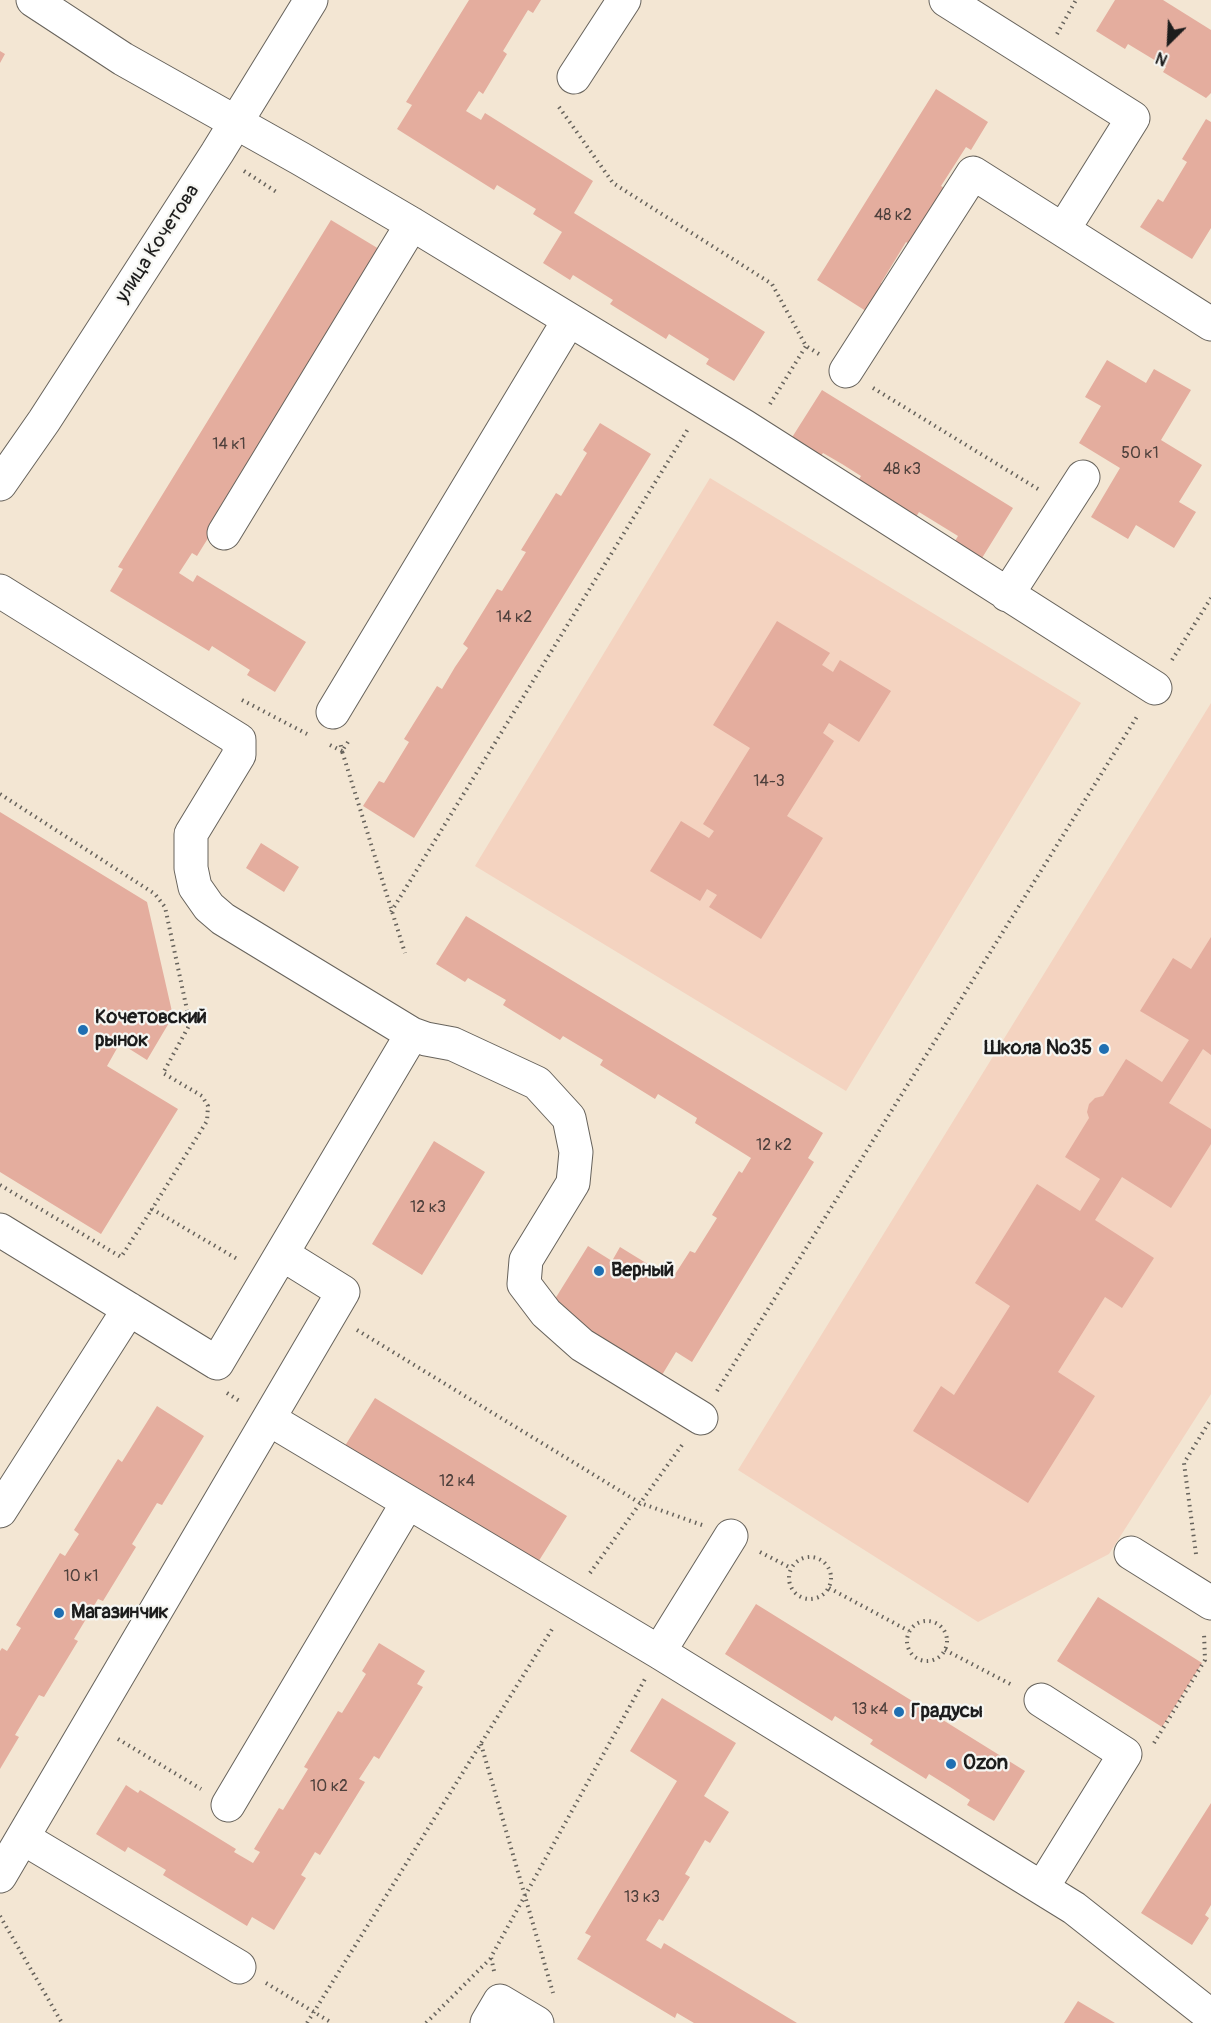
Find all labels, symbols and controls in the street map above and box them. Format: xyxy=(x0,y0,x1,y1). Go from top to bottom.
north arrow xyxy=(1139,12,1199,72)
text: N xyxy=(1153,47,1171,70)
street label: улица Кочетова xyxy=(111,180,205,308)
house number: 48 к2 xyxy=(874,206,912,226)
house number: 14 к1 xyxy=(212,435,246,455)
house number: 50 к1 xyxy=(1121,444,1159,464)
house number: 48 к3 xyxy=(883,460,921,480)
house number: 14 к2 xyxy=(496,608,532,628)
house number: 14-3 xyxy=(753,772,785,792)
place label: Кочетовский рынок xyxy=(95,1006,207,1053)
marker: Кочетовский рынок xyxy=(76,1023,90,1037)
place label: Школа №35 xyxy=(984,1037,1092,1061)
marker: Школа №35 xyxy=(1097,1042,1111,1056)
house number: 12 к2 xyxy=(756,1136,792,1156)
house number: 12 к3 xyxy=(410,1198,446,1218)
place label: Верный xyxy=(611,1259,674,1283)
marker: Верный xyxy=(592,1264,606,1278)
house number: 12 к4 xyxy=(439,1472,475,1492)
house number: 10 к1 xyxy=(63,1567,99,1587)
place label: Магазинчик xyxy=(71,1601,169,1625)
marker: Магазинчик xyxy=(52,1606,66,1620)
house number: 13 к4 xyxy=(852,1700,888,1720)
place label: Градусы xyxy=(911,1700,983,1724)
marker: Градусы xyxy=(892,1705,906,1719)
place label: Ozon xyxy=(963,1752,1008,1776)
marker: Ozon xyxy=(944,1757,958,1771)
house number: 10 к2 xyxy=(310,1777,348,1797)
house number: 13 к3 xyxy=(624,1888,660,1908)

